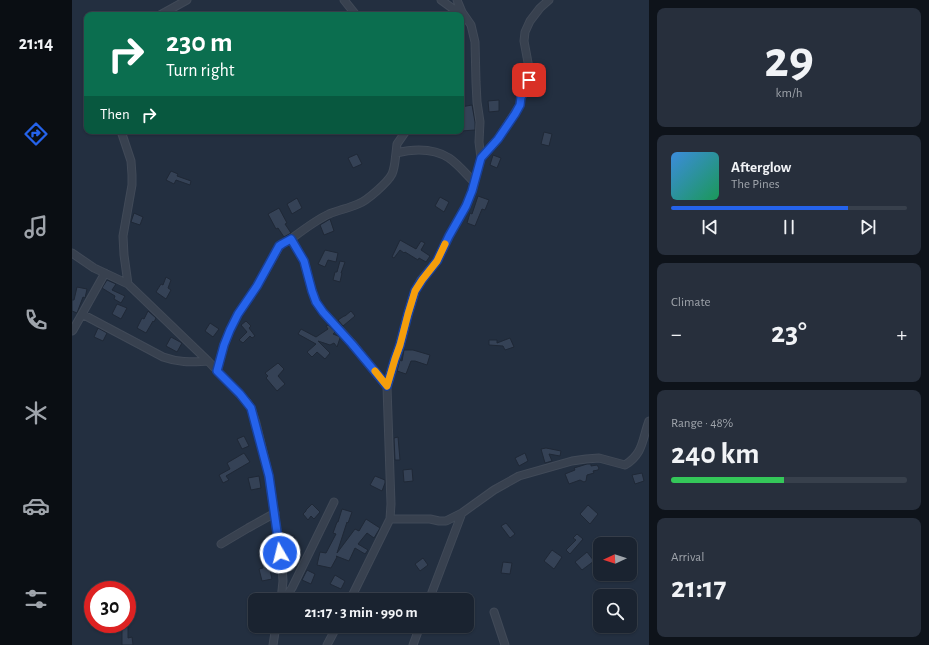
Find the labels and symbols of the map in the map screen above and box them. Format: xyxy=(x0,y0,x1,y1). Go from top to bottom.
pin xyxy=(512,63,546,97)
position arrow xyxy=(259,532,301,574)
north arrow xyxy=(593,537,637,581)
speed limit sign: 30 xyxy=(84,581,136,633)

